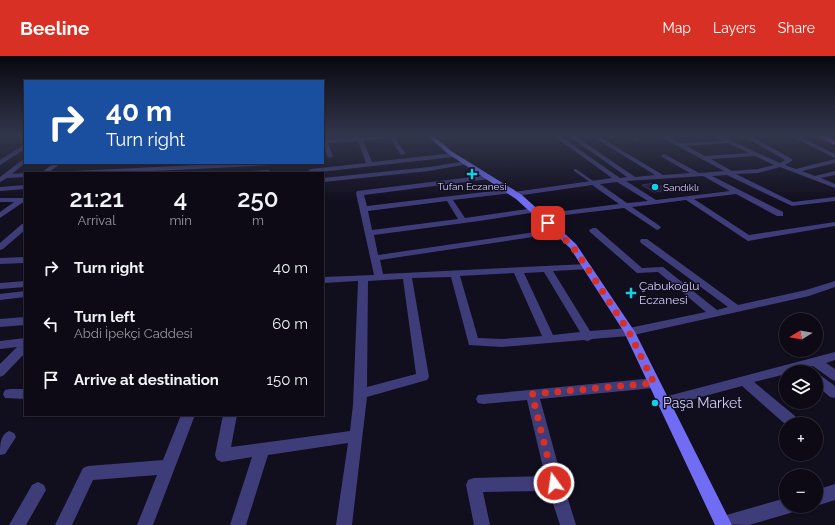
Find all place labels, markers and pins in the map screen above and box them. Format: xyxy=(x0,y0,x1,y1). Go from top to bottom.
marker: Tufan Eczanesi xyxy=(467,169,477,179)
place label: Tufan Eczanesi xyxy=(438,181,506,192)
marker: Sandıklı xyxy=(650,182,660,192)
place label: Sandıklı xyxy=(663,182,699,193)
pin xyxy=(531,206,565,240)
place label: Çabukoğlu Eczanesi xyxy=(639,279,699,307)
marker: Çabukoğlu Eczanesi xyxy=(626,288,636,298)
place label: Paşa Market xyxy=(663,395,742,411)
marker: Paşa Market xyxy=(650,398,660,408)

